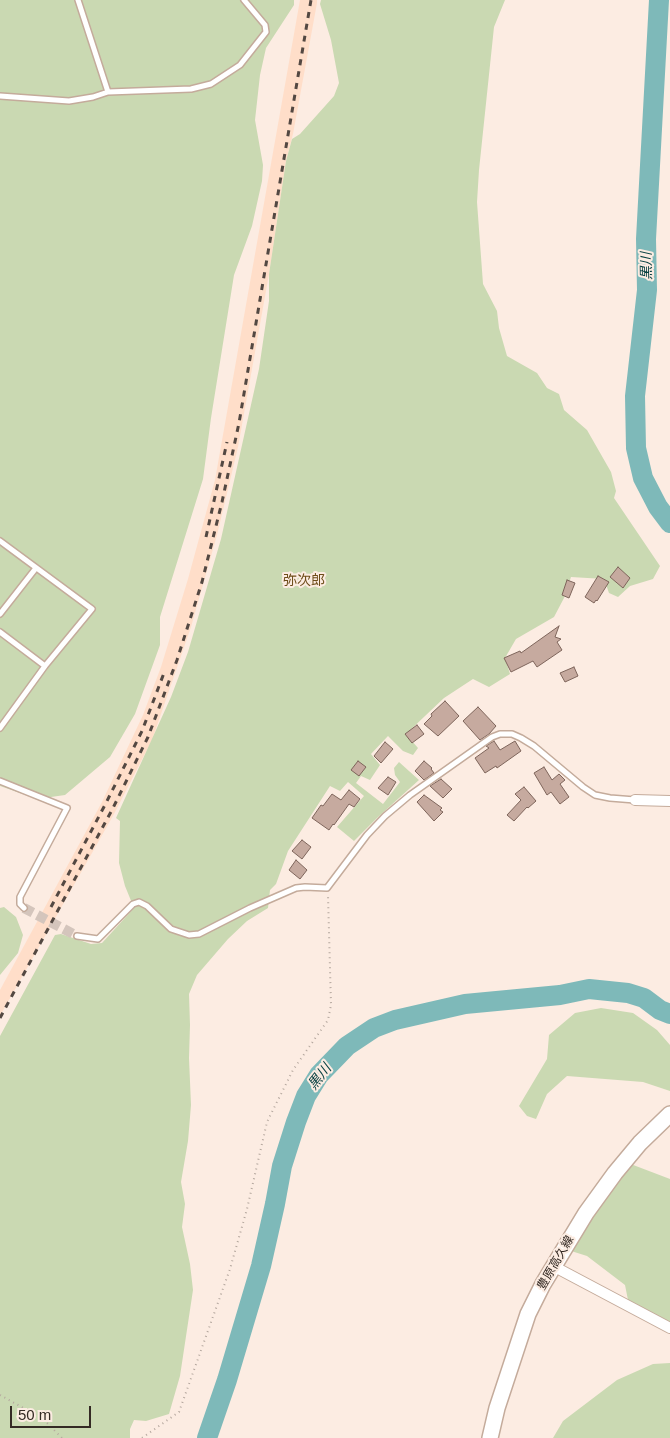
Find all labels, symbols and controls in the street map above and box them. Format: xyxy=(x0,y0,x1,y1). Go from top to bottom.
water label: 黒川 xyxy=(638,252,656,280)
district label: 弥次郎 xyxy=(283,573,325,589)
water label: 黒川 xyxy=(305,1061,335,1093)
street label: 豊原高久線 xyxy=(535,1233,577,1293)
scale bar xyxy=(12,1396,94,1428)
text: 50 m xyxy=(18,1406,51,1423)

